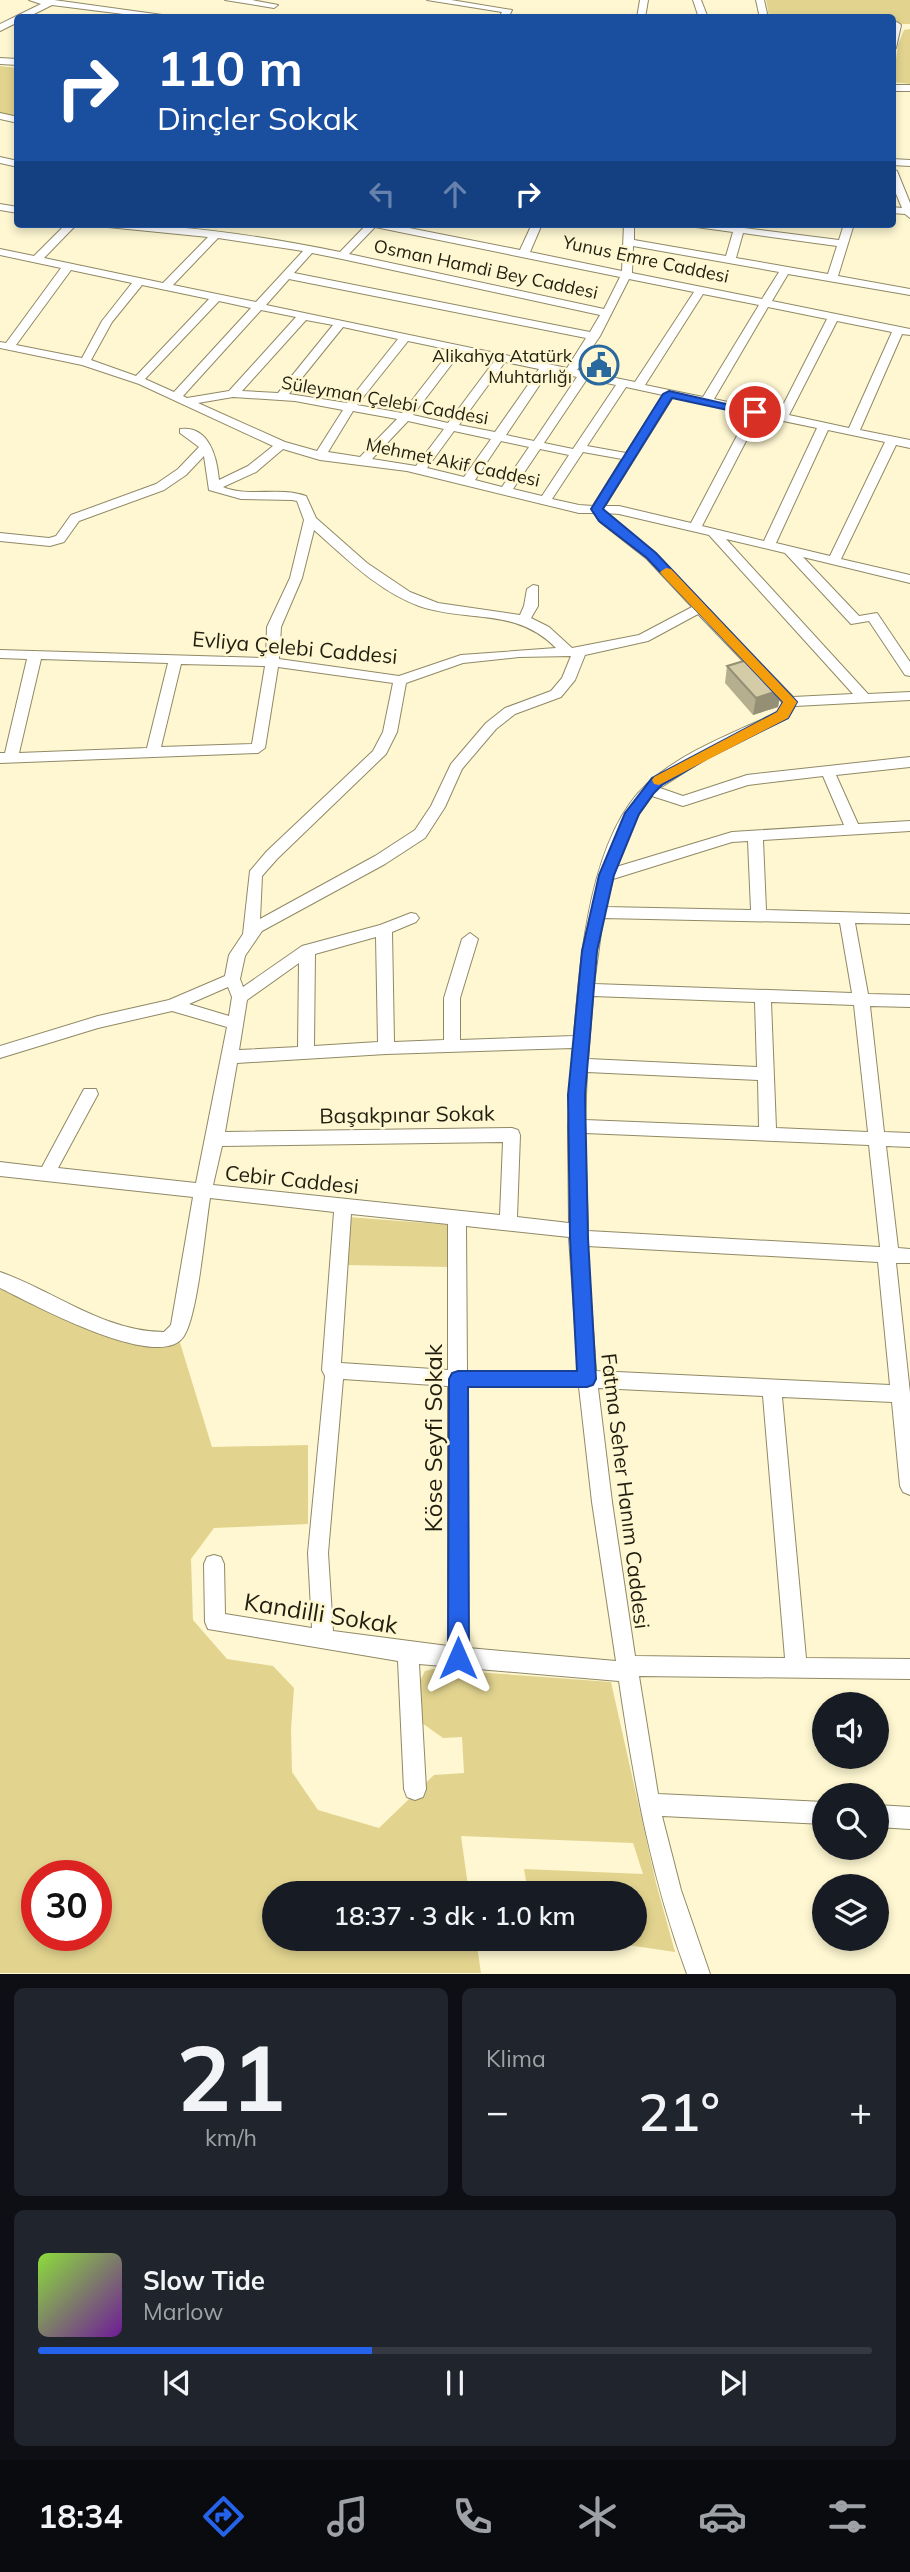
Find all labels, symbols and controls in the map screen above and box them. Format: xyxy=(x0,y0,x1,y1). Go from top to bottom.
text: 110 m xyxy=(157,37,303,98)
icon: right xyxy=(42,42,133,133)
text: Dinçler Sokak xyxy=(157,98,358,138)
icon: left xyxy=(363,175,401,213)
icon: ahead xyxy=(436,175,474,213)
icon: right xyxy=(509,175,547,213)
street label: Yunus Emre Caddesi xyxy=(560,230,731,288)
street label: Osman Hamdi Bey Caddesi xyxy=(372,234,600,304)
place label: Alikahya Atatürk Muhtarlığı xyxy=(432,344,573,388)
public building icon: Alikahya Atatürk Muhtarlığı xyxy=(578,344,620,386)
street label: Süleyman Çelebi Caddesi xyxy=(280,370,490,430)
pin xyxy=(725,382,785,442)
icon: arrive xyxy=(736,393,774,431)
street label: Mehmet Akif Caddesi xyxy=(364,432,542,492)
street label: Evliya Çelebi Caddesi xyxy=(191,625,399,669)
street label: Başakpınar Sokak xyxy=(319,1099,495,1129)
street label: Cebir Caddesi xyxy=(224,1159,360,1199)
street label: Köse Seyfi Sokak xyxy=(418,1343,448,1532)
street label: Fatma Seher Hanım Caddesi xyxy=(596,1352,656,1630)
street label: Kandilli Sokak xyxy=(242,1586,401,1640)
position arrow xyxy=(421,1621,495,1695)
map controls xyxy=(812,1692,889,1951)
button: sound xyxy=(812,1692,889,1769)
button: search xyxy=(812,1783,889,1860)
speed limit sign: 30 xyxy=(21,1860,112,1951)
button: layers xyxy=(812,1874,889,1951)
text: 18:37 · 3 dk · 1.0 km xyxy=(333,1899,576,1932)
text: 21 xyxy=(176,2020,286,2134)
text: Klima xyxy=(486,2044,546,2073)
text: 21° xyxy=(638,2079,720,2144)
text: − xyxy=(486,2087,509,2135)
text: + xyxy=(849,2087,872,2135)
text: km/h xyxy=(205,2123,257,2152)
text: Slow Tide xyxy=(143,2264,265,2297)
text: Marlow xyxy=(143,2297,223,2326)
icon: previous xyxy=(158,2364,196,2402)
icon: pause xyxy=(436,2364,474,2402)
icon: next xyxy=(714,2364,752,2402)
icon: directions xyxy=(199,2492,248,2541)
icon: music xyxy=(323,2492,372,2541)
icon: phone xyxy=(448,2492,497,2541)
icon: climate xyxy=(573,2492,622,2541)
icon: car xyxy=(698,2492,747,2541)
icon: filters xyxy=(823,2492,872,2541)
text: 18:34 xyxy=(38,2496,123,2536)

